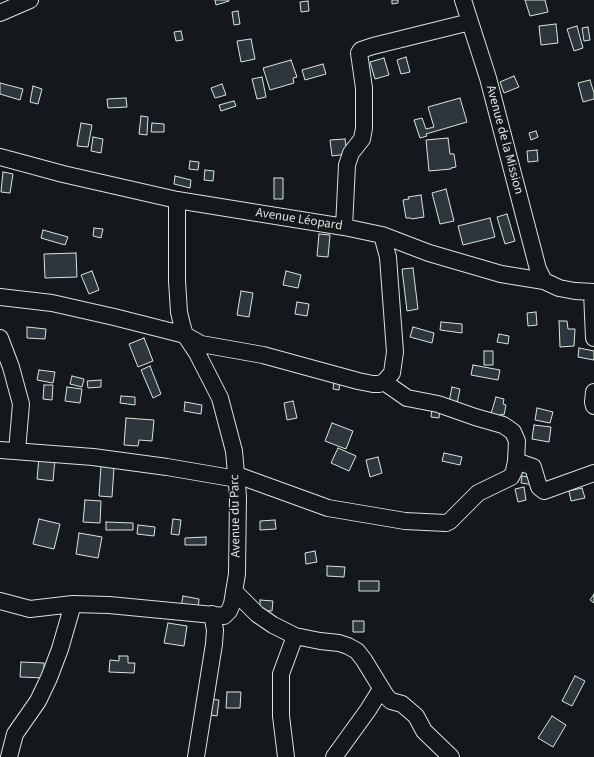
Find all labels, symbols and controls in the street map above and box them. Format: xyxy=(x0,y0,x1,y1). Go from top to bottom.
street label: Avenue de la Mission xyxy=(482,84,526,196)
street label: Avenue Léopard xyxy=(255,205,343,235)
street label: Avenue du Parc xyxy=(227,474,245,558)

